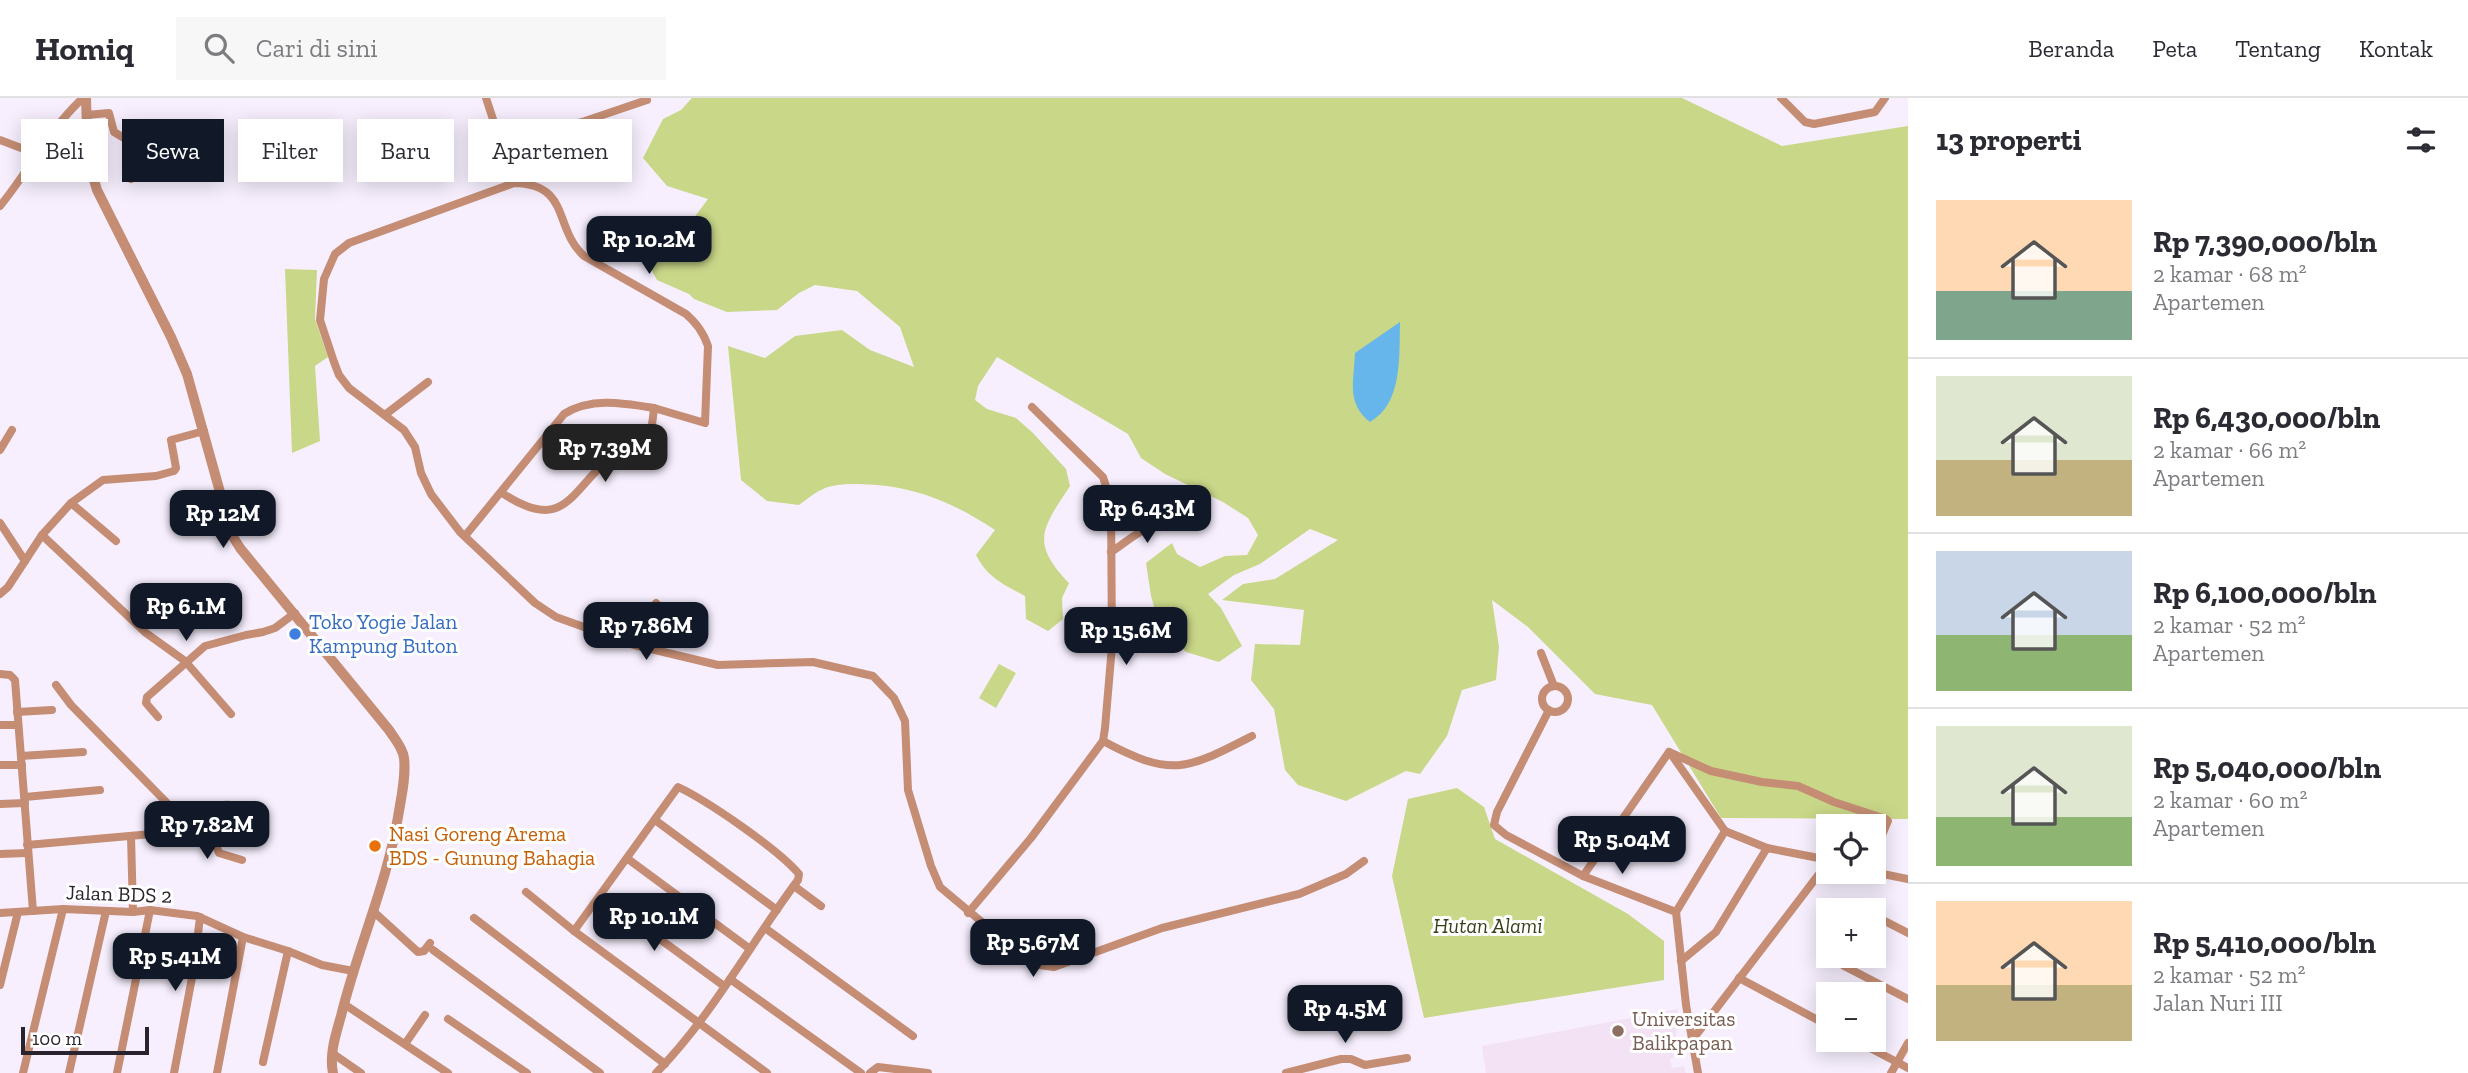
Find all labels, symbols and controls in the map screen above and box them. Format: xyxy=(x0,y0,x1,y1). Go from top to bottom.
search box xyxy=(176,17,666,80)
text: Homiq xyxy=(35,29,134,68)
icon: search xyxy=(200,29,238,67)
text: Cari di sini xyxy=(256,32,377,64)
text: Beranda xyxy=(2028,34,2114,63)
text: Peta xyxy=(2152,34,2197,63)
text: Tentang xyxy=(2235,34,2321,63)
text: Kontak xyxy=(2359,34,2433,63)
chip: Beli xyxy=(21,119,108,182)
chip: Sewa xyxy=(122,119,224,182)
chip: Filter xyxy=(238,119,343,182)
chip: Baru xyxy=(357,119,454,182)
chip: Apartemen xyxy=(468,119,632,182)
icon: filters xyxy=(2402,121,2440,159)
text: 13 properti xyxy=(1936,122,2082,158)
pin: Rp 10.2M xyxy=(577,216,721,276)
text: Rp 7,390,000/bln xyxy=(2153,224,2377,260)
text: Rp 10.2M xyxy=(603,225,695,253)
icon: home xyxy=(1992,228,2076,312)
text: 2 kamar · 68 m² xyxy=(2153,260,2307,288)
text: Apartemen xyxy=(2153,288,2264,316)
text: Rp 6,430,000/bln xyxy=(2153,400,2380,436)
icon: home xyxy=(1992,404,2076,488)
pin: Rp 7.39M xyxy=(533,424,677,484)
text: Rp 7.39M xyxy=(558,433,652,461)
text: 2 kamar · 66 m² xyxy=(2153,436,2306,464)
text: Apartemen xyxy=(2153,464,2264,492)
pin: Rp 6.43M xyxy=(1075,486,1219,545)
pin: Rp 12M xyxy=(166,490,280,550)
text: Rp 6.43M xyxy=(1099,494,1195,522)
text: Rp 12M xyxy=(186,499,260,527)
text: Rp 6,100,000/bln xyxy=(2153,575,2377,611)
icon: home xyxy=(1992,579,2076,663)
pin: Rp 6.1M xyxy=(121,584,251,643)
text: Rp 6.1M xyxy=(146,592,226,620)
pin: Rp 7.86M xyxy=(574,602,718,662)
pin: Rp 15.6M xyxy=(1054,608,1198,667)
place label: Toko Yogie Jalan Kampung Buton xyxy=(309,609,457,658)
text: Rp 7.86M xyxy=(599,611,693,639)
text: 2 kamar · 52 m² xyxy=(2153,611,2306,639)
text: Rp 15.6M xyxy=(1080,616,1172,644)
marker: Toko Yogie Jalan Kampung Buton xyxy=(287,626,303,642)
text: Apartemen xyxy=(2153,639,2264,667)
text: Rp 5,040,000/bln xyxy=(2153,750,2381,786)
icon: home xyxy=(1992,754,2076,838)
text: 2 kamar · 60 m² xyxy=(2153,786,2307,814)
pin: Rp 7.82M xyxy=(135,802,279,861)
text: Rp 7.82M xyxy=(160,810,254,838)
map controls xyxy=(1816,814,1886,1052)
button: locate xyxy=(1816,814,1886,884)
text: Apartemen xyxy=(2153,814,2264,842)
pin: Rp 5.04M xyxy=(1550,816,1694,876)
place label: Nasi Goreng Arema BDS - Gunung Bahagia xyxy=(389,821,595,870)
text: Rp 5.04M xyxy=(1574,825,1670,853)
marker: Nasi Goreng Arema BDS - Gunung Bahagia xyxy=(367,838,383,854)
street label: Jalan BDS 2 xyxy=(66,879,172,908)
pin: Rp 10.1M xyxy=(582,894,726,953)
button: + xyxy=(1816,898,1886,968)
text: Rp 10.1M xyxy=(609,902,699,930)
park label: Hutan Alami xyxy=(1433,913,1543,938)
pin: Rp 5.67M xyxy=(961,920,1105,979)
text: Rp 5,410,000/bln xyxy=(2153,925,2376,961)
text: Rp 5.67M xyxy=(986,928,1080,956)
icon: home xyxy=(1992,929,2076,1013)
pin: Rp 5.41M xyxy=(103,934,247,993)
text: Rp 5.41M xyxy=(129,942,221,970)
text: 2 kamar · 52 m² xyxy=(2153,961,2306,989)
button: − xyxy=(1816,982,1886,1052)
pin: Rp 4.5M xyxy=(1280,986,1410,1045)
text: Jalan Nuri III xyxy=(2153,989,2283,1017)
text: Rp 4.5M xyxy=(1303,994,1387,1022)
place label: Universitas Balikpapan xyxy=(1632,1006,1735,1055)
marker: Universitas Balikpapan xyxy=(1610,1023,1626,1039)
scale bar xyxy=(21,1024,149,1056)
text: 100 m xyxy=(32,1027,82,1050)

